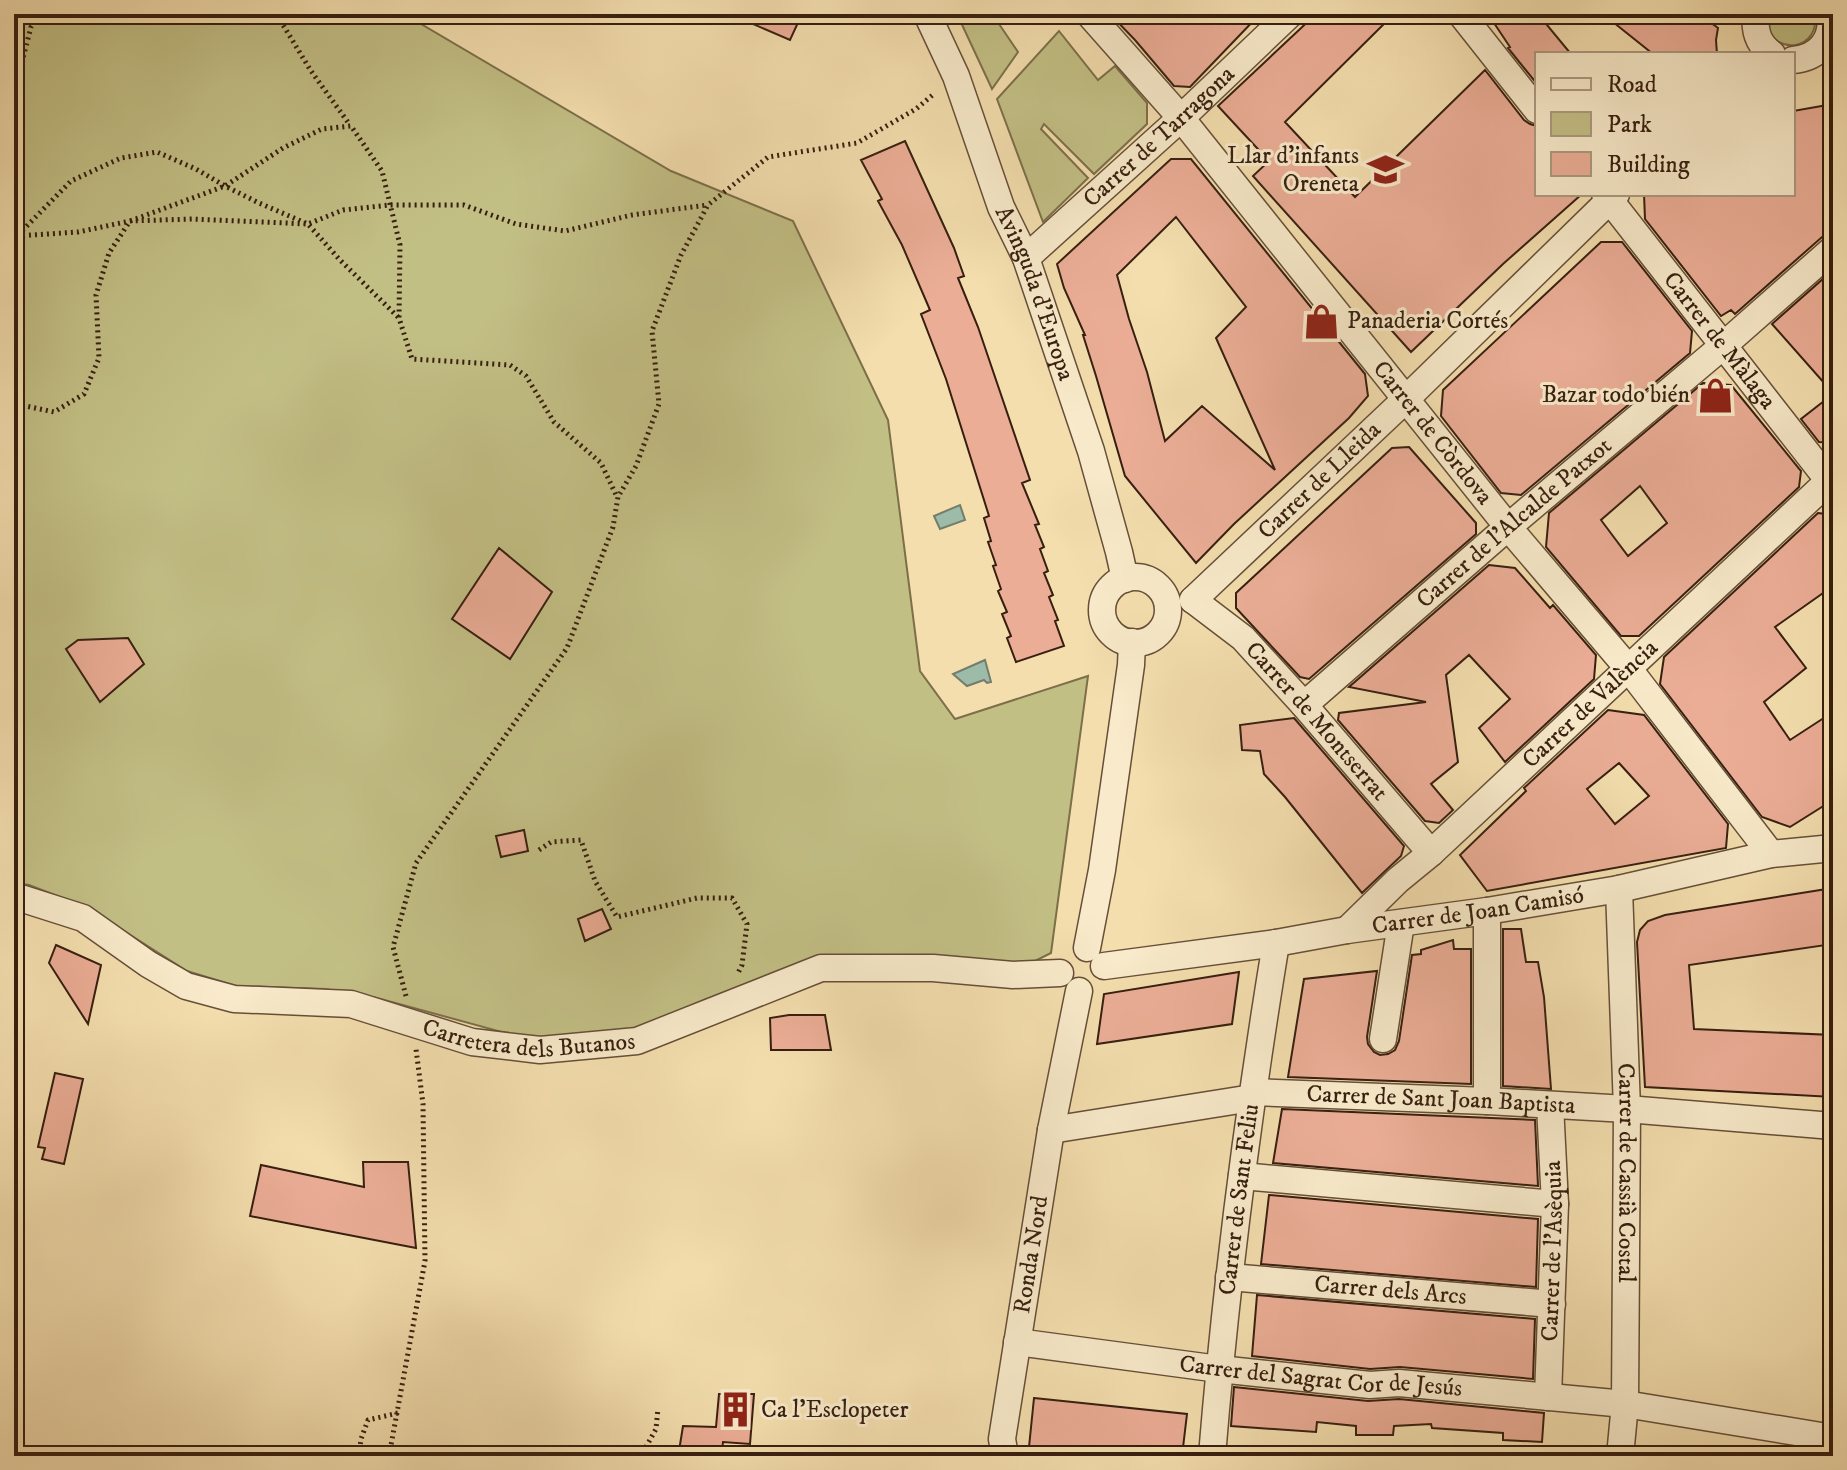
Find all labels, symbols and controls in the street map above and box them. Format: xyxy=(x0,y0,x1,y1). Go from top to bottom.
legend xyxy=(1535,52,1795,196)
street label: Carrer de Tarragona xyxy=(1077,59,1242,214)
text: Road xyxy=(1607,70,1657,100)
text: Park xyxy=(1607,110,1652,140)
place label: Llar d'infants Oreneta xyxy=(1227,141,1360,199)
text: Building xyxy=(1607,150,1690,180)
school or university icon: Llar d'infants Oreneta xyxy=(1366,151,1404,189)
street label: Avinguda d'Europa xyxy=(988,201,1081,385)
street label: Carrer de Màlaga xyxy=(1656,266,1783,416)
shop icon: Panaderia Cortés xyxy=(1302,302,1340,340)
place label: Panaderia Cortés xyxy=(1347,306,1508,336)
street label: Carrer de Còrdova xyxy=(1366,355,1500,512)
shop icon: Bazar todo bién xyxy=(1697,376,1735,414)
place label: Bazar todo bién xyxy=(1542,380,1690,410)
street label: Carrer de Lleida xyxy=(1252,415,1388,546)
street label: Carrer de l'Alcalde Patxot xyxy=(1410,431,1618,615)
street label: Carrer de València xyxy=(1516,633,1665,775)
street label: Carrer de Montserrat xyxy=(1239,635,1395,807)
street label: Carrer de Joan Camisó xyxy=(1370,880,1586,941)
street label: Carretera dels Butanos xyxy=(419,1012,636,1065)
street label: Carrer de Cassià Costal xyxy=(1610,1063,1642,1284)
street label: Carrer de Sant Joan Baptista xyxy=(1306,1079,1577,1121)
street label: Carrer de Sant Feliu xyxy=(1213,1102,1266,1297)
street label: Carrer de l'Asèquia xyxy=(1535,1159,1570,1342)
street label: Ronda Nord xyxy=(1007,1193,1055,1316)
street label: Carrer dels Arcs xyxy=(1313,1269,1468,1312)
street label: Carrer del Sagrat Cor de Jesús xyxy=(1177,1349,1464,1404)
building icon: Ca l'Esclopeter xyxy=(716,1391,754,1429)
place label: Ca l'Esclopeter xyxy=(761,1395,908,1425)

